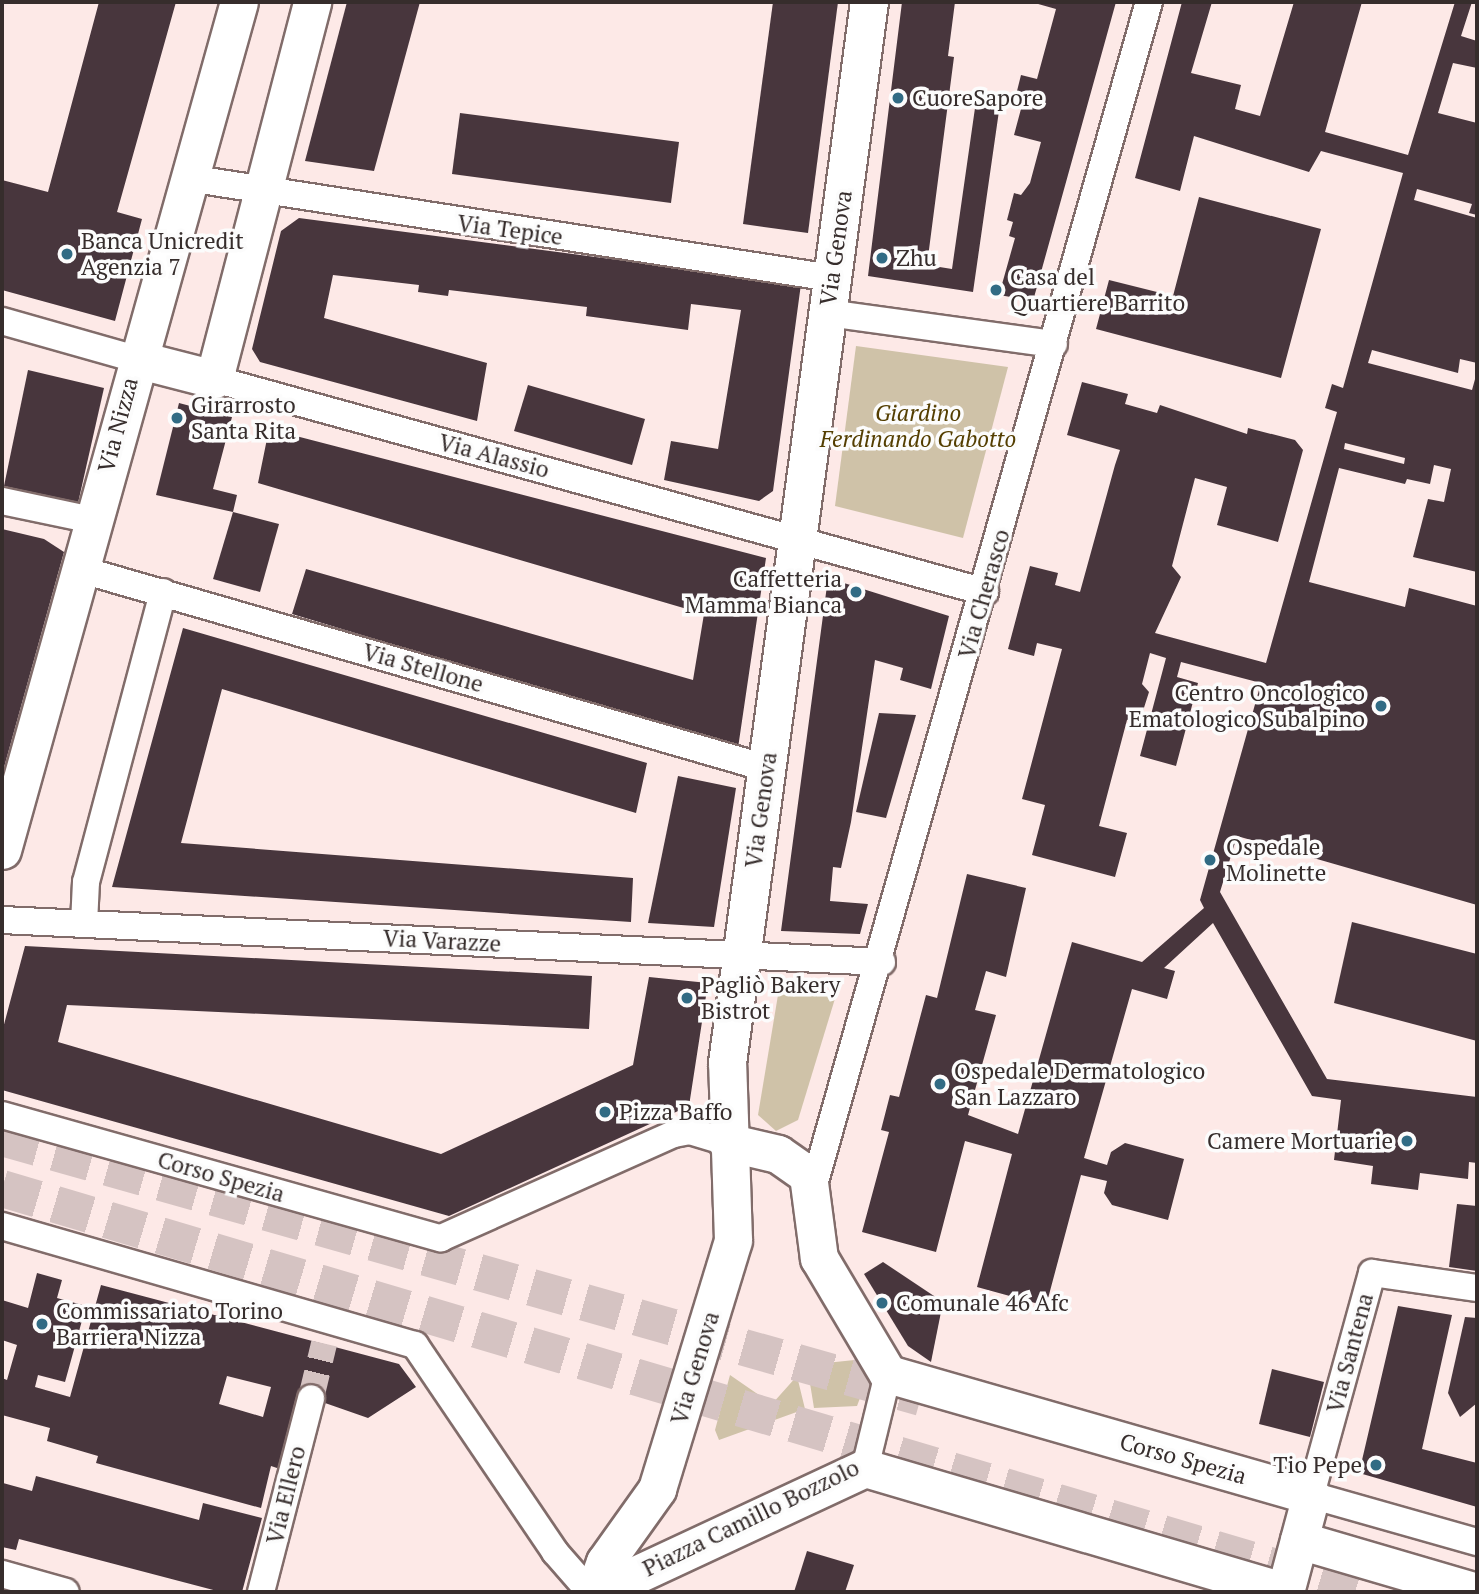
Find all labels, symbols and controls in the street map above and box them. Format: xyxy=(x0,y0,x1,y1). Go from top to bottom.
place label: CuoreSapore xyxy=(912,84,1043,112)
marker: CuoreSapore xyxy=(890,90,906,106)
street label: Via Genova xyxy=(814,188,858,308)
street label: Via Tepice xyxy=(456,209,564,251)
place label: Banca Unicredit Agenzia 7 xyxy=(81,227,244,281)
place label: Zhu xyxy=(896,244,937,272)
marker: Banca Unicredit Agenzia 7 xyxy=(59,246,75,262)
marker: Zhu xyxy=(874,250,890,266)
place label: Casa del Quartiere Barrito xyxy=(1010,263,1185,317)
marker: Casa del Quartiere Barrito xyxy=(988,282,1004,298)
street label: Via Nizza xyxy=(92,375,144,475)
place label: Girarrosto Santa Rita xyxy=(191,391,296,445)
park label: Giardino Ferdinando Gabotto xyxy=(820,399,1016,453)
marker: Girarrosto Santa Rita xyxy=(169,410,185,426)
street label: Via Alassio xyxy=(436,428,552,484)
street label: Via Cherasco xyxy=(952,526,1016,662)
place label: Caffetteria Mamma Bianca xyxy=(685,565,842,619)
marker: Caffetteria Mamma Bianca xyxy=(848,584,864,600)
street label: Via Stellone xyxy=(360,638,486,698)
place label: Centro Oncologico Ematologico Subalpino xyxy=(1129,679,1365,733)
marker: Centro Oncologico Ematologico Subalpino xyxy=(1371,696,1391,716)
street label: Via Genova xyxy=(739,750,783,870)
place label: Ospedale Molinette xyxy=(1226,833,1326,887)
marker: Ospedale Molinette xyxy=(1200,850,1220,870)
street label: Via Varazze xyxy=(382,924,502,958)
place label: Pagliò Bakery Bistrot xyxy=(701,971,840,1025)
marker: Pagliò Bakery Bistrot xyxy=(679,990,695,1006)
place label: Ospedale Dermatologico San Lazzaro xyxy=(954,1057,1205,1111)
marker: Ospedale Dermatologico San Lazzaro xyxy=(932,1076,948,1092)
place label: Pizza Baffo xyxy=(619,1098,733,1126)
marker: Pizza Baffo xyxy=(597,1104,613,1120)
place label: Camere Mortuarie xyxy=(1207,1127,1393,1155)
marker: Camere Mortuarie xyxy=(1399,1133,1415,1149)
street label: Corso Spezia xyxy=(154,1146,288,1208)
place label: Comunale 46 Afc xyxy=(896,1289,1069,1317)
street label: Via Santena xyxy=(1321,1290,1379,1416)
marker: Comunale 46 Afc xyxy=(874,1295,890,1311)
place label: Commissariato Torino Barriera Nizza xyxy=(56,1297,283,1351)
street label: Via Genova xyxy=(665,1308,725,1428)
marker: Commissariato Torino Barriera Nizza xyxy=(34,1316,50,1332)
street label: Corso Spezia xyxy=(1116,1428,1250,1490)
street label: Via Ellero xyxy=(260,1443,312,1547)
place label: Tio Pepe xyxy=(1273,1451,1362,1479)
street label: Piazza Camillo Bozzolo xyxy=(638,1454,864,1582)
marker: Tio Pepe xyxy=(1368,1457,1384,1473)

